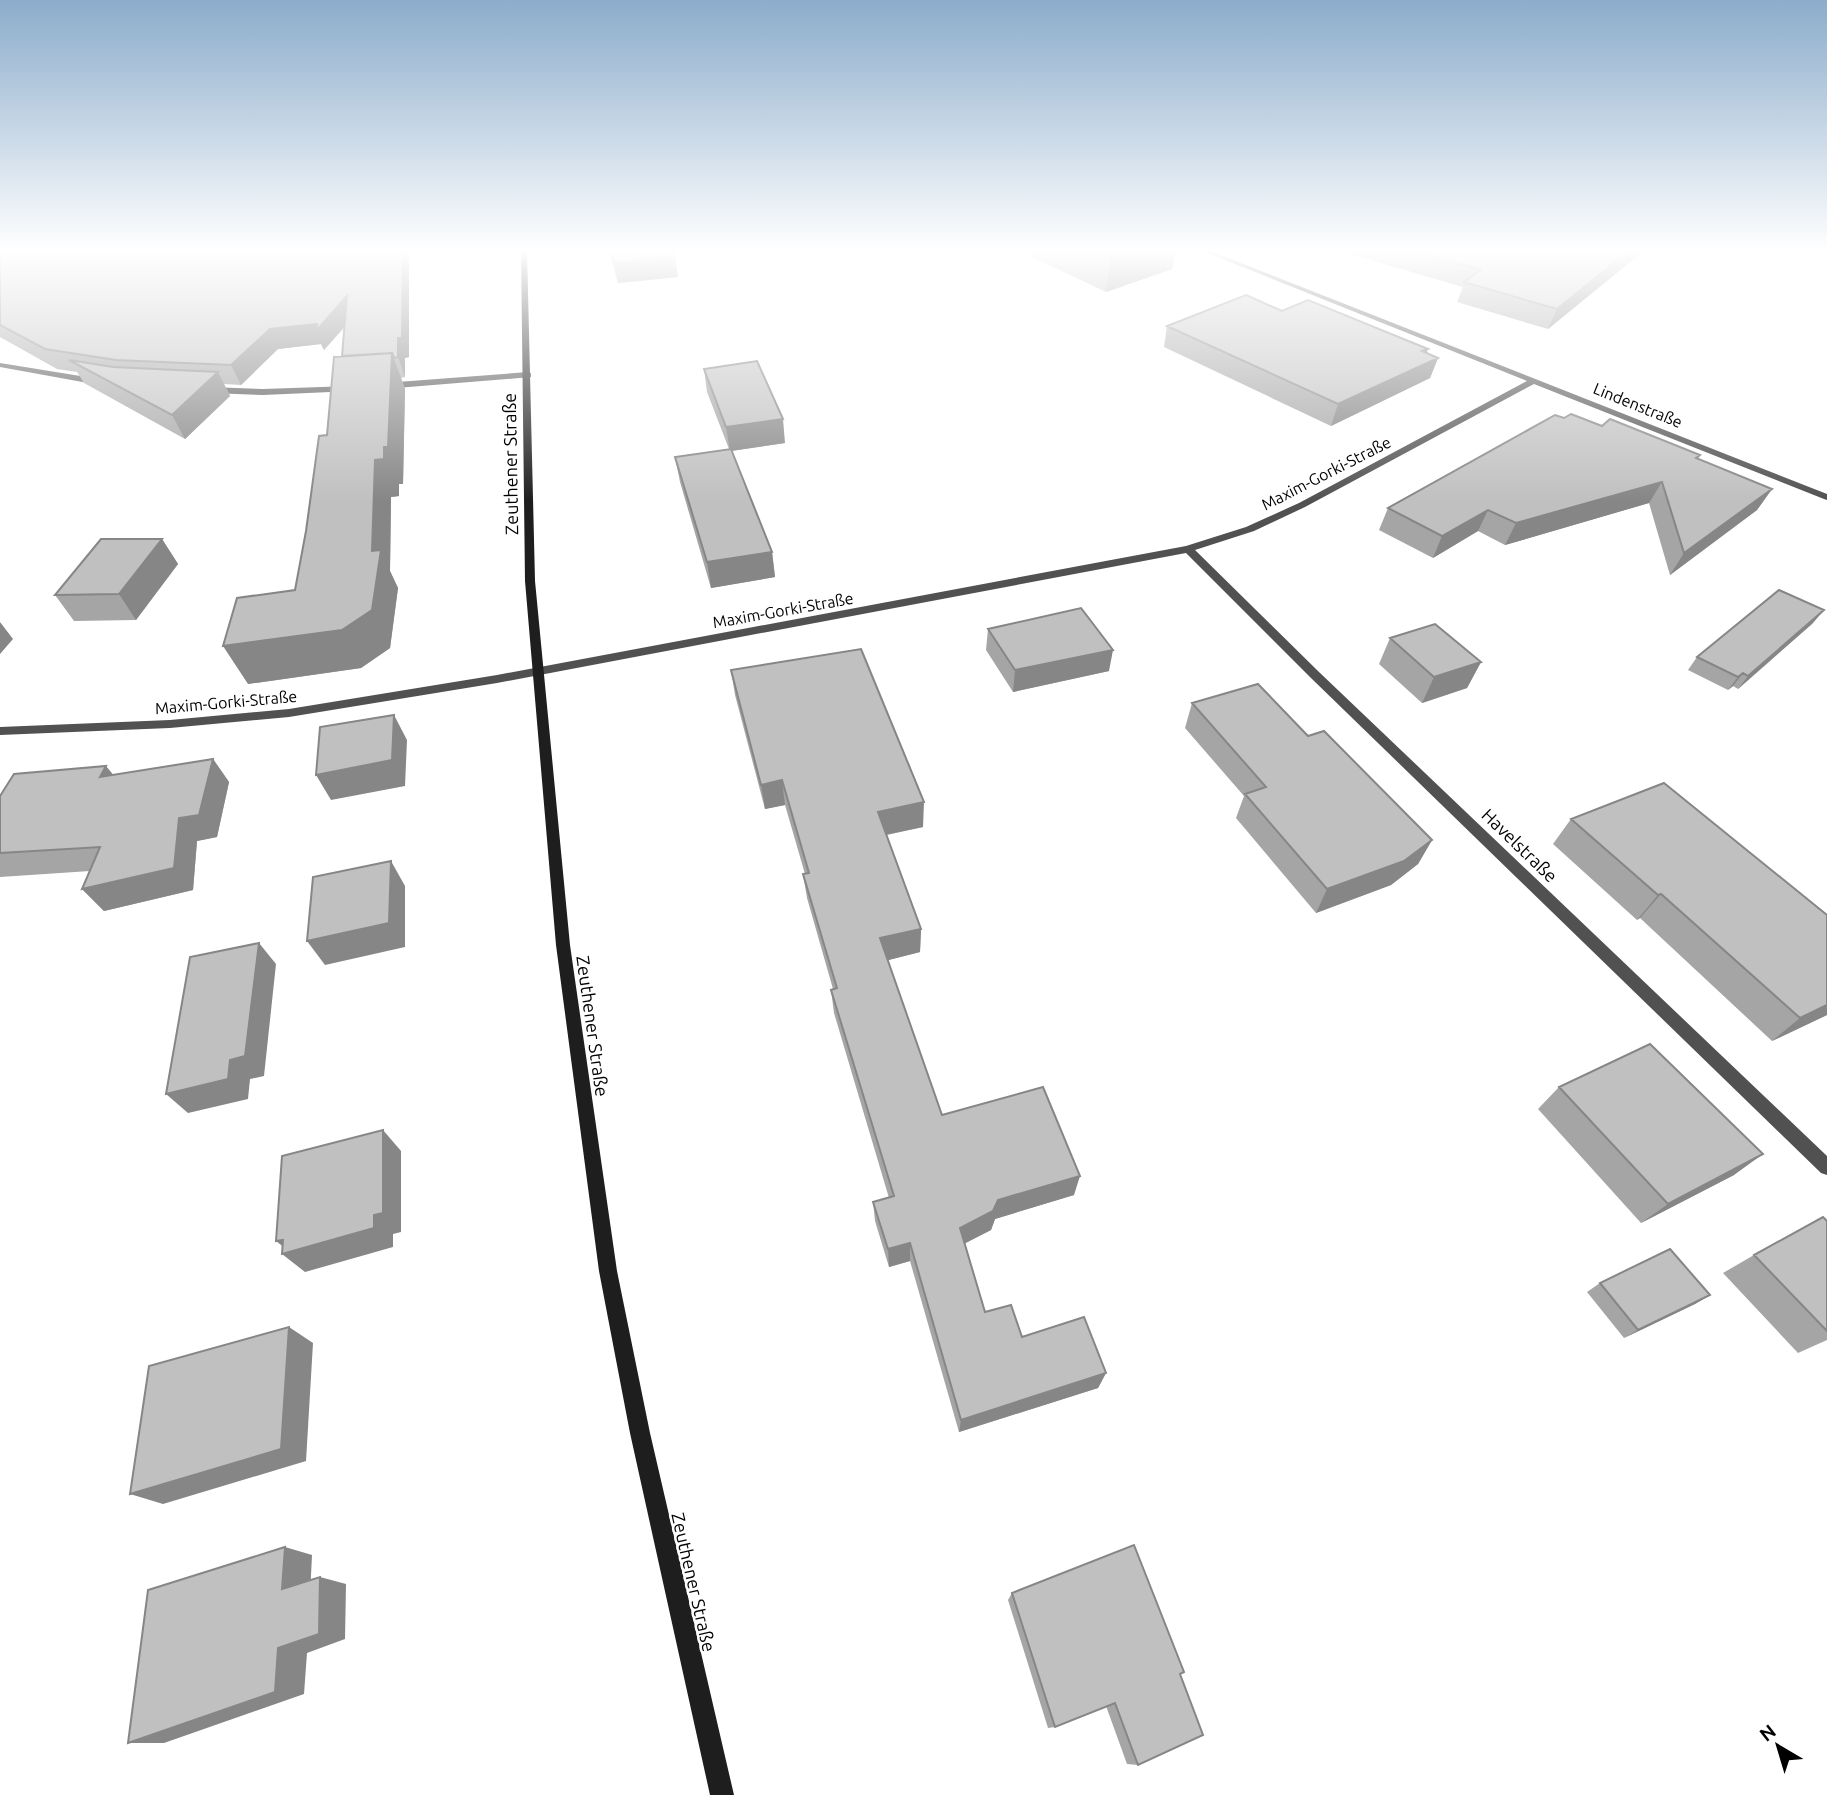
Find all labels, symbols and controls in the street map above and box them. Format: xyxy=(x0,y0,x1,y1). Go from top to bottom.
street label: Lindenstraße xyxy=(1591,379,1685,431)
street label: Zeuthener Straße xyxy=(499,393,521,535)
street label: Maxim-Gorki-Straße xyxy=(1258,433,1394,513)
street label: Maxim-Gorki-Straße xyxy=(711,589,855,631)
street label: Maxim-Gorki-Straße xyxy=(154,687,298,717)
street label: Havelstraße xyxy=(1478,804,1562,886)
street label: Zeuthener Straße xyxy=(573,954,613,1098)
street label: Zeuthener Straße xyxy=(668,1510,720,1654)
north arrow xyxy=(1743,1711,1813,1781)
text: N xyxy=(1755,1720,1780,1746)

